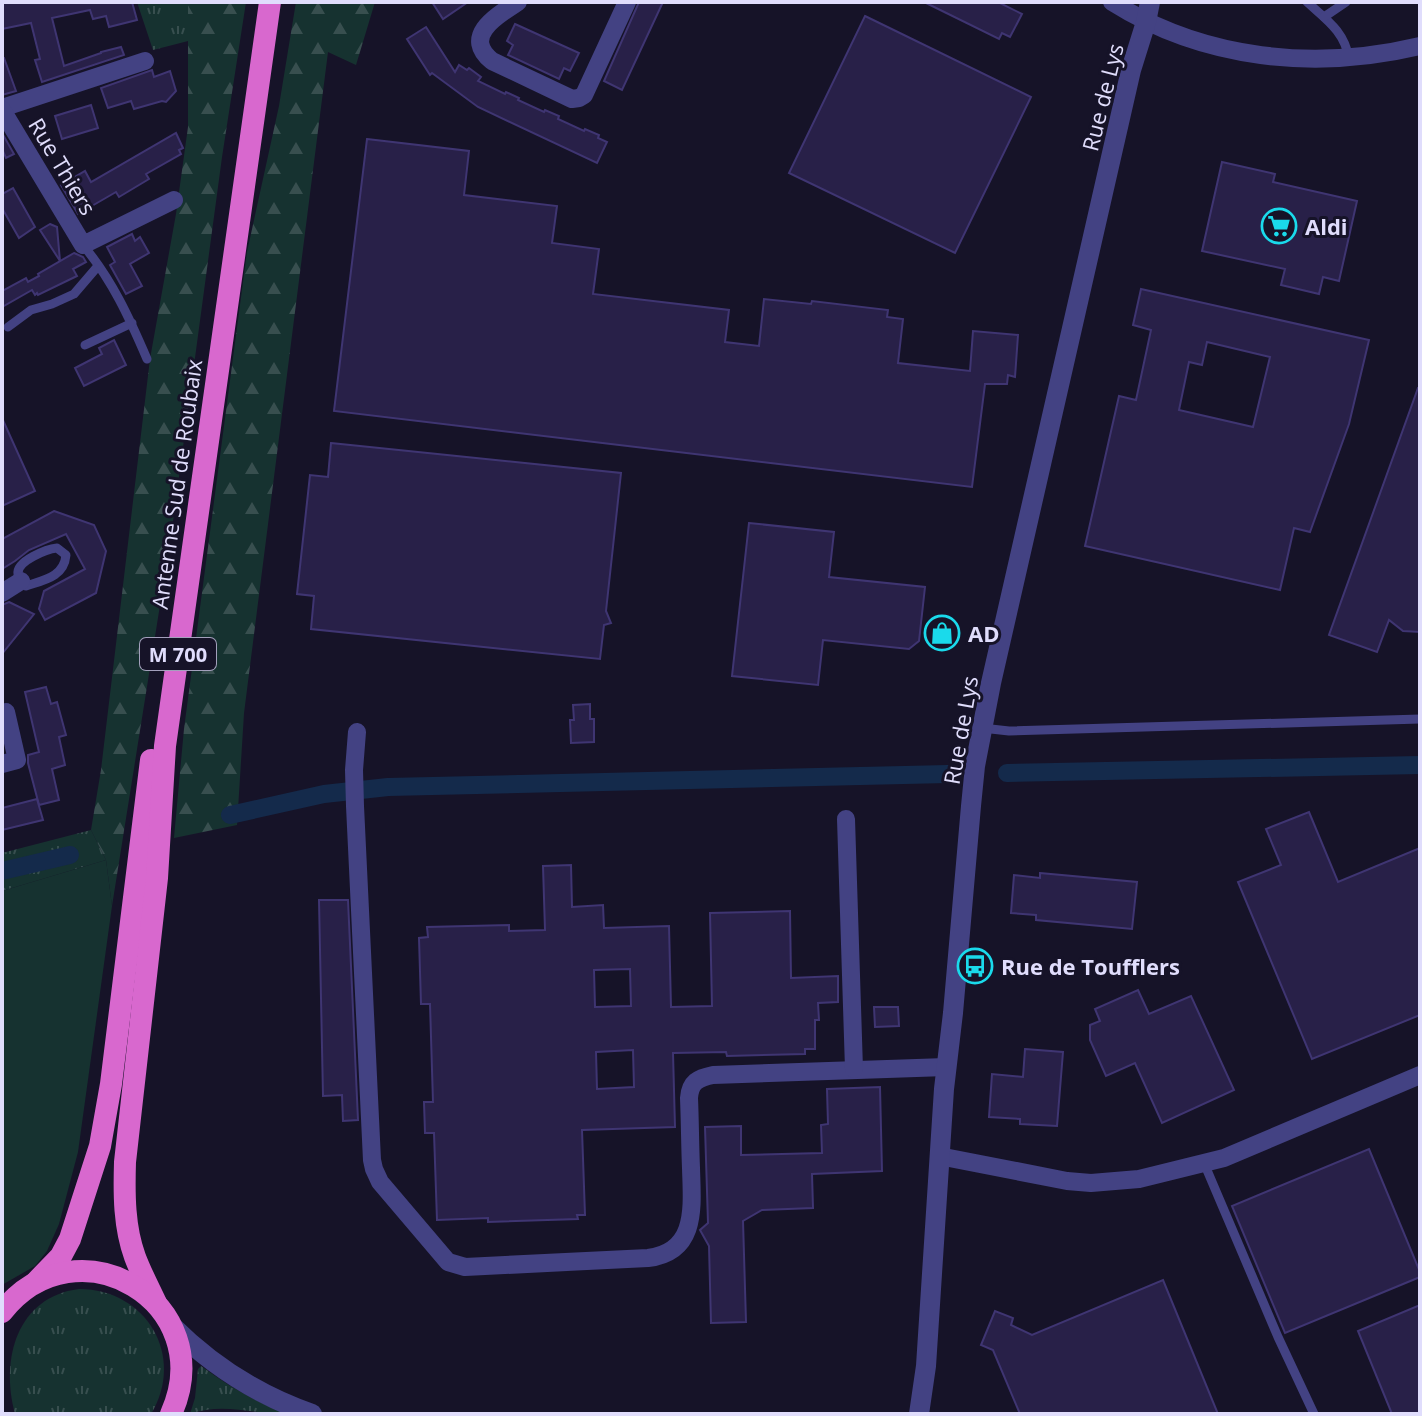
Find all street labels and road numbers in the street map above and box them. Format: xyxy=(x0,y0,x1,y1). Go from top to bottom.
street label: Rue de Lys xyxy=(1074,40,1130,154)
street label: Rue Thiers xyxy=(22,112,104,220)
street label: Antenne Sud de Roubaix xyxy=(144,357,208,611)
road number: M 700 xyxy=(140,638,216,670)
street label: Rue de Lys xyxy=(936,673,984,787)

